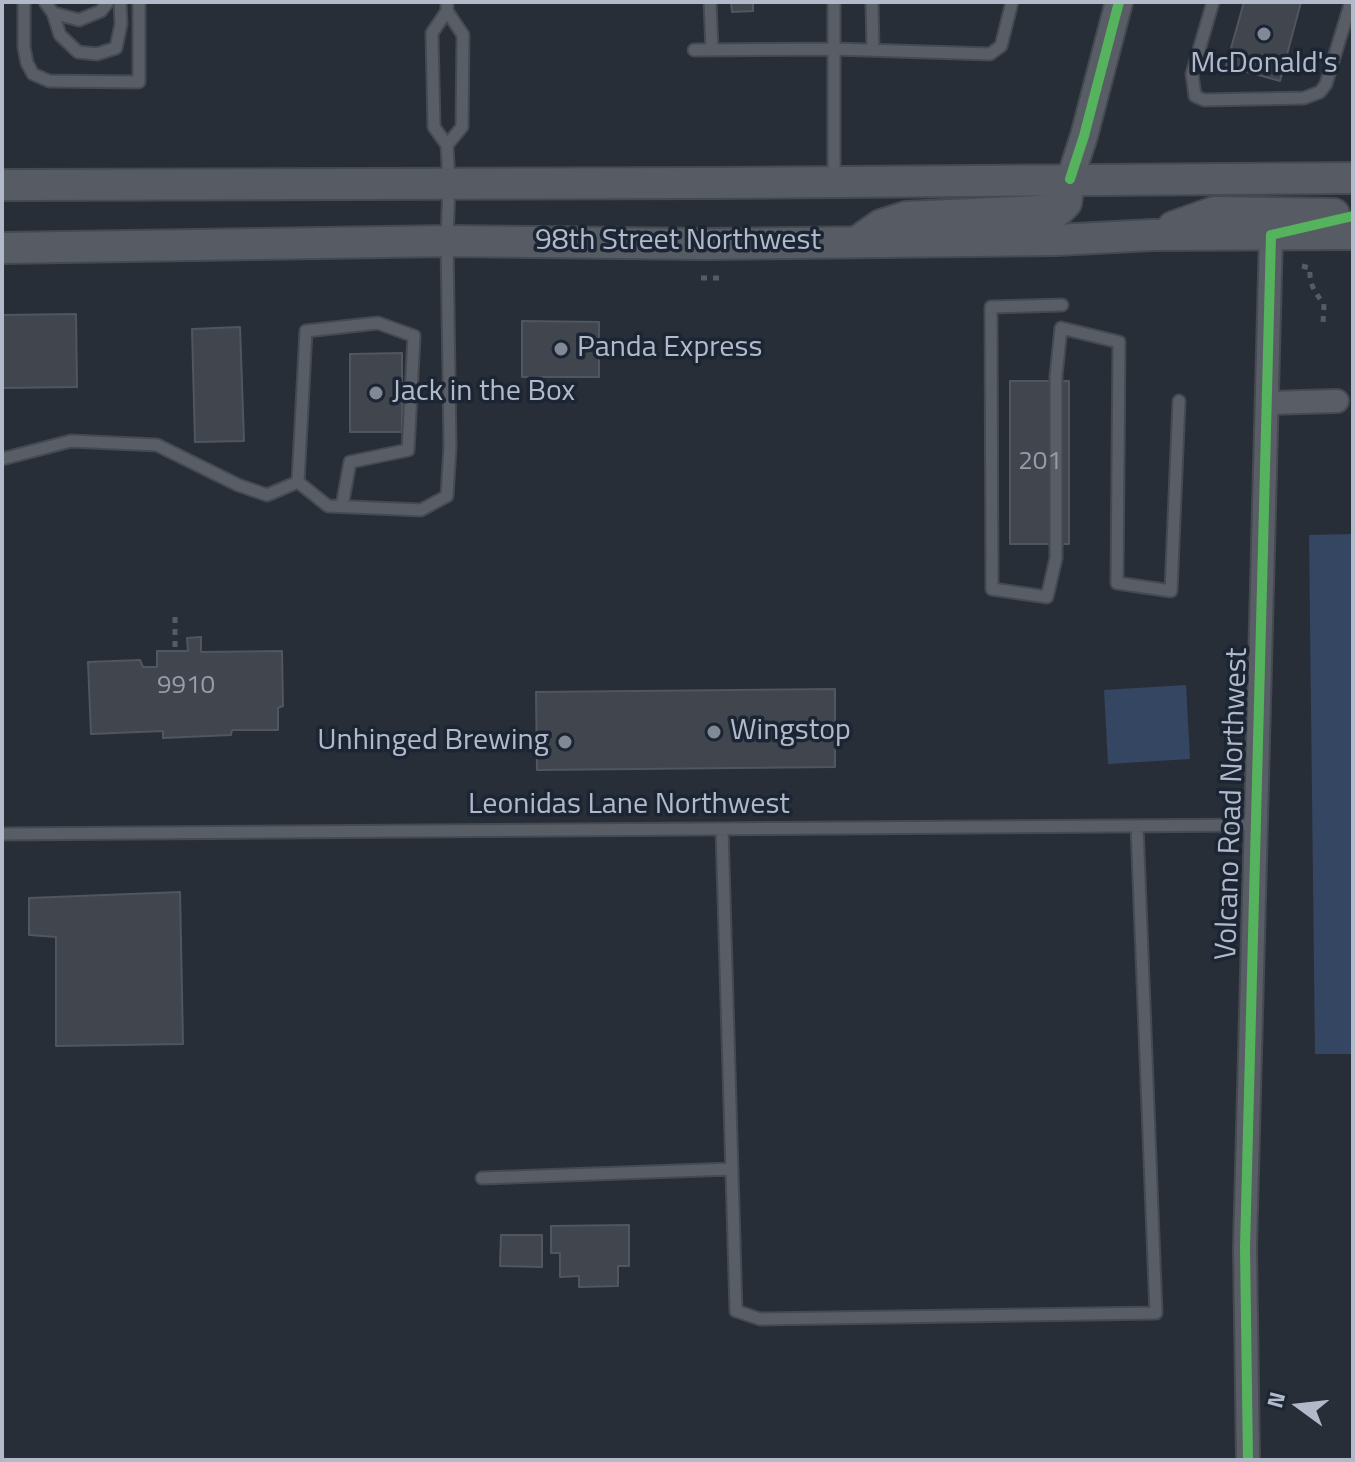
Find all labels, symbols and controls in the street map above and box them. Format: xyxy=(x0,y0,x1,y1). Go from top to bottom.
marker: McDonald's xyxy=(1255,25,1273,43)
place label: McDonald's xyxy=(1190,47,1338,83)
street label: 98th Street Northwest xyxy=(535,224,821,260)
place label: Panda Express xyxy=(577,331,762,367)
marker: Panda Express xyxy=(552,340,570,358)
place label: Jack in the Box xyxy=(392,375,575,411)
marker: Jack in the Box xyxy=(367,384,385,402)
house number: 201 xyxy=(1018,447,1062,479)
street label: Volcano Road Northwest xyxy=(1210,647,1256,961)
house number: 9910 xyxy=(157,671,215,703)
place label: Wingstop xyxy=(730,714,851,750)
marker: Wingstop xyxy=(705,723,723,741)
place label: Unhinged Brewing xyxy=(317,724,549,760)
marker: Unhinged Brewing xyxy=(556,733,574,751)
street label: Leonidas Lane Northwest xyxy=(468,788,790,824)
north arrow xyxy=(1259,1366,1339,1446)
text: N xyxy=(1257,1388,1294,1412)

